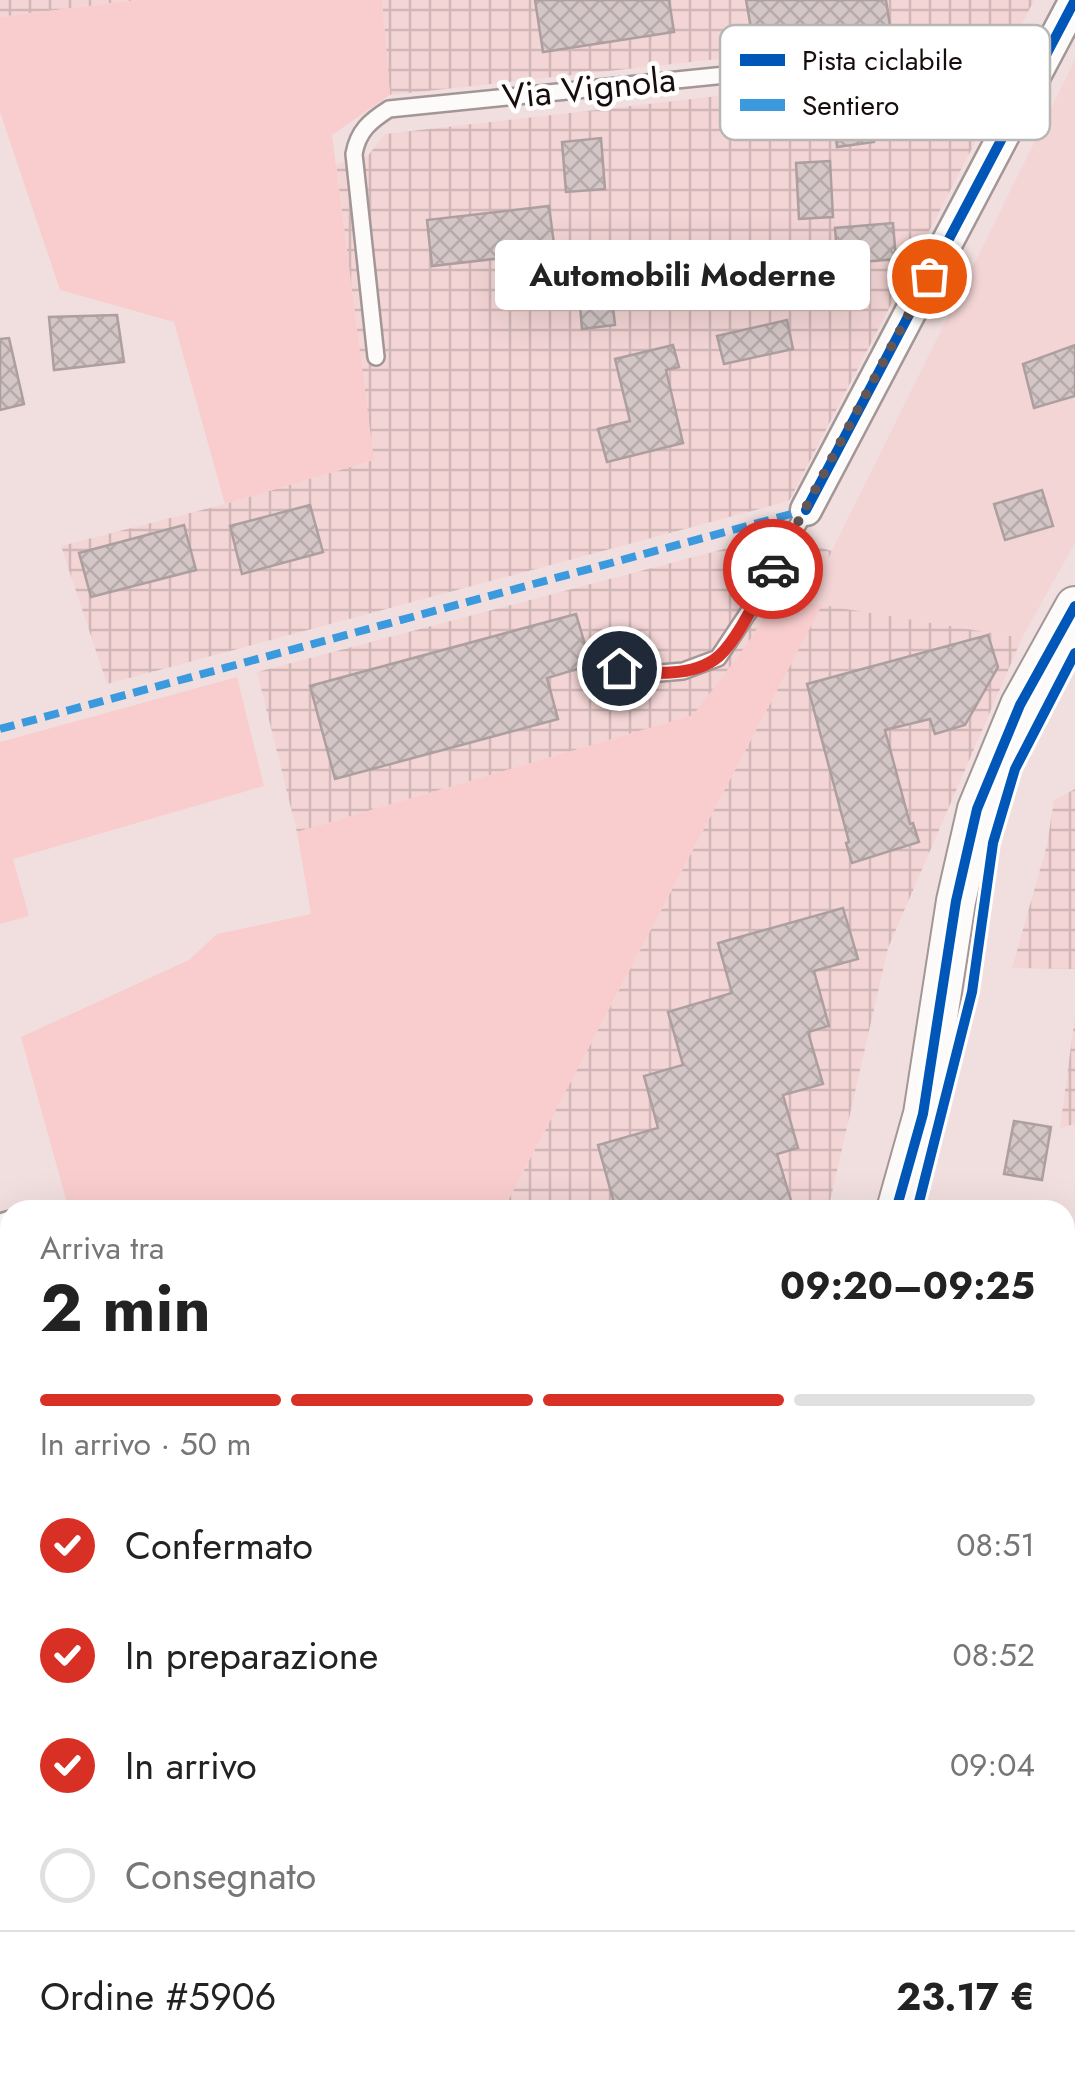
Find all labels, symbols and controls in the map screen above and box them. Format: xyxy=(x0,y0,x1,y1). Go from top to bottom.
legend xyxy=(720,25,1050,140)
text: Pista ciclabile xyxy=(802,40,963,81)
street label: Via Vignola xyxy=(500,54,678,122)
text: Sentiero xyxy=(802,85,899,126)
pin xyxy=(887,234,972,319)
callout: Automobili Moderne xyxy=(494,241,869,311)
icon: bag xyxy=(902,249,957,304)
text: Automobili Moderne xyxy=(529,252,836,298)
courier xyxy=(723,519,823,619)
icon: car xyxy=(746,542,801,597)
pin xyxy=(577,626,662,711)
icon: home xyxy=(592,641,647,696)
text: Arriva tra xyxy=(40,1225,165,1271)
text: 09:20–09:25 xyxy=(780,1258,1035,1313)
text: 2 min xyxy=(40,1261,211,1355)
text: In arrivo · 50 m xyxy=(40,1421,252,1467)
icon: check xyxy=(40,1518,95,1573)
text: Confermato xyxy=(125,1518,313,1573)
text: 08:51 xyxy=(956,1522,1035,1568)
icon: check xyxy=(40,1628,95,1683)
text: In preparazione xyxy=(125,1628,378,1683)
text: 08:52 xyxy=(952,1632,1035,1678)
icon: check xyxy=(40,1738,95,1793)
text: In arrivo xyxy=(125,1738,257,1793)
text: 09:04 xyxy=(950,1742,1035,1788)
text: Consegnato xyxy=(125,1848,316,1903)
text: Ordine #5906 xyxy=(40,1969,277,2024)
text: 23.17 € xyxy=(896,1969,1035,2024)

